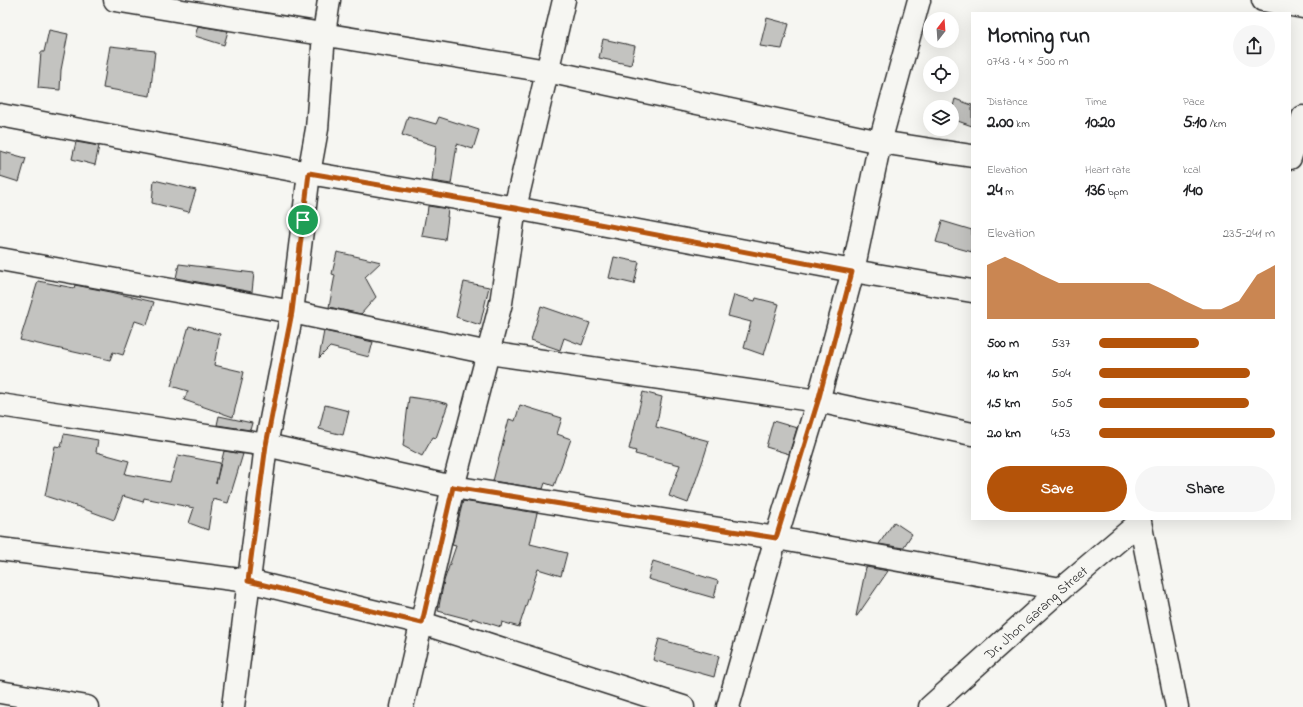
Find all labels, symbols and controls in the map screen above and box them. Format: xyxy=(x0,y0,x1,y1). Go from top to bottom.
north arrow xyxy=(923,12,959,48)
map controls xyxy=(923,12,959,136)
text: Morning run xyxy=(987,21,1090,53)
button: share xyxy=(1233,25,1275,67)
text: 07:43 · 4 × 500 m xyxy=(987,52,1068,71)
button: locate xyxy=(923,56,959,92)
text: Distance xyxy=(987,94,1028,110)
text: Time xyxy=(1085,94,1107,110)
text: Pace xyxy=(1183,94,1204,110)
button: layers xyxy=(923,100,959,136)
text: 2.00 xyxy=(987,110,1014,135)
text: 10:20 xyxy=(1085,110,1115,135)
text: 5:10 xyxy=(1183,110,1207,135)
text: km xyxy=(1014,116,1030,132)
text: /km xyxy=(1207,116,1226,132)
text: Elevation xyxy=(987,162,1027,178)
text: Heart rate xyxy=(1085,162,1130,178)
text: kcal xyxy=(1183,162,1201,178)
text: 24 xyxy=(987,178,1002,203)
text: 136 xyxy=(1085,178,1105,203)
text: 140 xyxy=(1183,178,1203,203)
text: m xyxy=(1002,184,1014,200)
text: bpm xyxy=(1105,184,1128,200)
pin xyxy=(286,203,320,237)
icon: arrive xyxy=(292,209,314,231)
text: Elevation xyxy=(987,224,1035,243)
text: 235–241 m xyxy=(1223,224,1275,243)
text: 500 m xyxy=(987,334,1019,353)
text: 5:37 xyxy=(1051,334,1070,353)
text: 1.0 km xyxy=(987,364,1018,383)
text: 5:04 xyxy=(1051,364,1071,383)
text: 1.5 km xyxy=(987,394,1020,413)
text: 5:05 xyxy=(1051,394,1073,413)
text: 2.0 km xyxy=(987,424,1021,443)
text: 4:53 xyxy=(1051,424,1070,443)
button: Save xyxy=(987,466,1127,512)
button: Share xyxy=(1135,466,1275,512)
street label: Dr. Jhon Garang Street xyxy=(980,561,1093,666)

